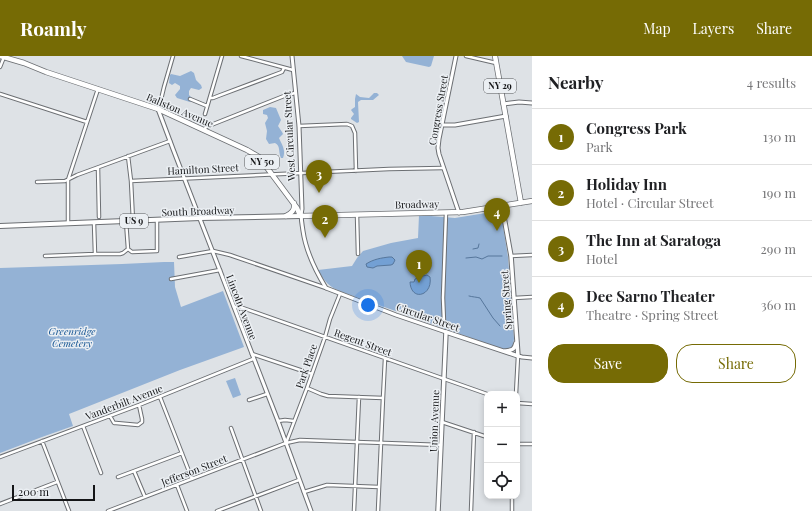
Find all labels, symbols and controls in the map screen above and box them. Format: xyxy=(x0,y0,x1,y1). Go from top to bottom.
text: Roamly xyxy=(20,15,87,41)
text: Map xyxy=(643,19,671,38)
text: Layers xyxy=(693,19,734,38)
text: Share xyxy=(756,19,792,38)
text: Nearby xyxy=(548,71,603,93)
street label: Congress Street xyxy=(425,73,451,146)
text: 4 results xyxy=(747,74,796,91)
road number: NY 29 xyxy=(484,79,516,93)
street label: Ballston Avenue xyxy=(144,90,216,130)
street label: West Circular Street xyxy=(280,90,298,182)
text: Congress Park xyxy=(586,118,687,138)
text: 1 xyxy=(559,128,563,145)
text: 130 m xyxy=(763,128,796,145)
text: Park xyxy=(586,138,613,155)
road number: NY 50 xyxy=(245,155,279,169)
street label: Hamilton Street xyxy=(167,160,240,178)
pin: 3 xyxy=(306,160,332,193)
text: Holiday Inn xyxy=(586,174,667,194)
text: 2 xyxy=(558,184,564,201)
text: 190 m xyxy=(762,184,796,201)
text: Hotel · Circular Street xyxy=(586,194,714,211)
street label: Broadway xyxy=(395,197,439,211)
pin: 4 xyxy=(484,198,510,231)
street label: South Broadway xyxy=(161,203,235,219)
pin: 2 xyxy=(312,205,338,238)
road number: US 9 xyxy=(120,214,148,228)
text: The Inn at Saratoga xyxy=(586,230,721,250)
text: 3 xyxy=(558,240,564,257)
text: 290 m xyxy=(761,240,796,257)
pin: 1 xyxy=(406,250,432,283)
text: Hotel xyxy=(586,250,618,267)
street label: Spring Street xyxy=(497,270,515,330)
street label: Lincoln Avenue xyxy=(223,272,261,342)
text: Dee Sarno Theater xyxy=(586,286,715,306)
your location xyxy=(358,295,378,315)
text: 4 xyxy=(558,296,564,313)
text: 360 m xyxy=(761,296,796,313)
street label: Circular Street xyxy=(394,300,462,335)
text: Theatre · Spring Street xyxy=(586,306,718,323)
park label: Greenridge Cemetery xyxy=(49,324,96,350)
street label: Regent Street xyxy=(332,325,394,359)
street label: Park Place xyxy=(292,342,320,390)
button: Save xyxy=(548,344,668,383)
button: Share xyxy=(676,344,796,383)
street label: Vanderbilt Avenue xyxy=(82,381,165,424)
street label: Union Avenue xyxy=(426,390,442,452)
map controls xyxy=(484,391,520,499)
button: + xyxy=(484,391,520,427)
button: − xyxy=(484,427,520,463)
street label: Jefferson Street xyxy=(158,451,229,489)
button: locate xyxy=(484,463,520,499)
scale bar xyxy=(12,483,95,502)
text: 200 m xyxy=(18,484,49,499)

